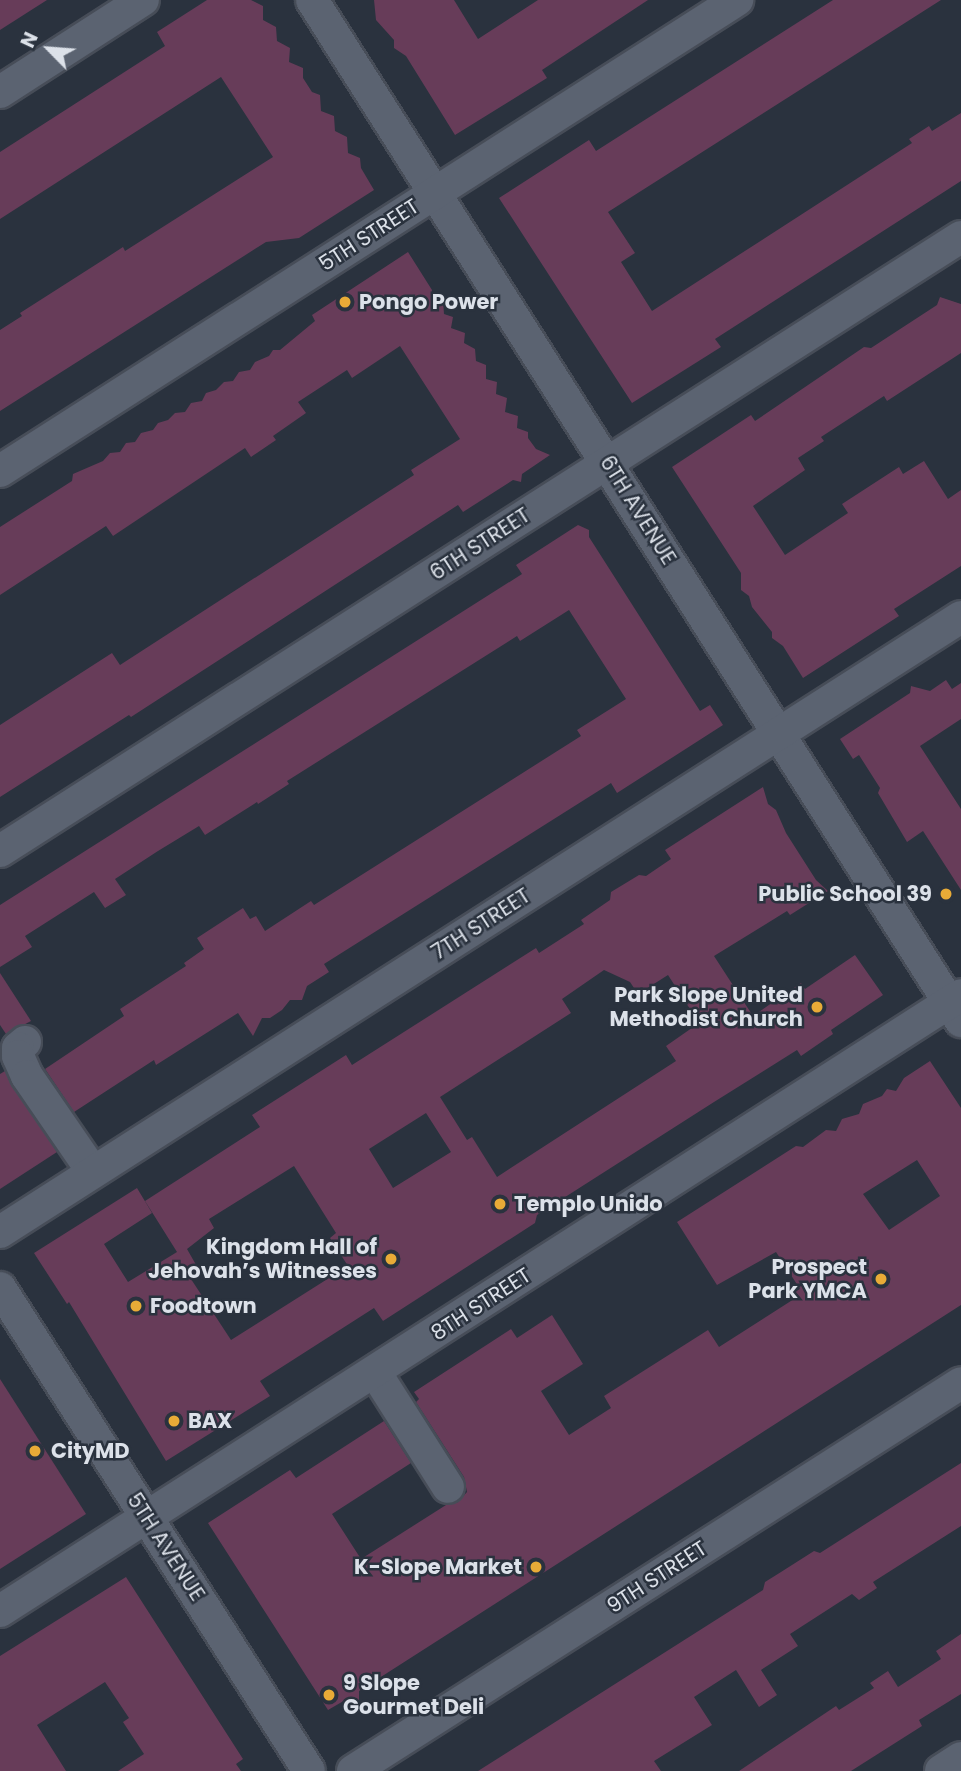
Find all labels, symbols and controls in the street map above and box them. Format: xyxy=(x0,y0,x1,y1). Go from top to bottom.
north arrow xyxy=(14,14,84,84)
text: N xyxy=(14,28,45,52)
street label: 5TH STREET xyxy=(314,193,424,277)
place label: Pongo Power xyxy=(359,289,498,315)
marker: Pongo Power xyxy=(337,294,353,310)
street label: 6TH AVENUE xyxy=(595,451,681,569)
street label: 6TH STREET xyxy=(425,502,535,586)
place label: Public School 39 xyxy=(758,881,932,907)
street label: 7TH STREET xyxy=(427,883,535,965)
marker: Public School 39 xyxy=(938,886,954,902)
place label: Park Slope United Methodist Church xyxy=(609,982,803,1032)
marker: Park Slope United Methodist Church xyxy=(809,999,825,1015)
place label: Templo Unido xyxy=(514,1191,663,1217)
marker: Templo Unido xyxy=(492,1196,508,1212)
place label: Kingdom Hall of Jehovah’s Witnesses xyxy=(148,1234,377,1284)
marker: Kingdom Hall of Jehovah’s Witnesses xyxy=(383,1251,399,1267)
place label: Prospect Park YMCA xyxy=(748,1254,867,1304)
street label: 8TH STREET xyxy=(426,1262,536,1346)
marker: Prospect Park YMCA xyxy=(873,1271,889,1287)
place label: Foodtown xyxy=(150,1293,257,1319)
marker: Foodtown xyxy=(128,1298,144,1314)
place label: BAX xyxy=(188,1408,232,1434)
marker: BAX xyxy=(166,1413,182,1429)
place label: CityMD xyxy=(51,1438,130,1464)
marker: CityMD xyxy=(25,1441,45,1461)
street label: 5TH AVENUE xyxy=(122,1488,210,1606)
street label: 9TH STREET xyxy=(602,1535,712,1619)
place label: K-Slope Market xyxy=(354,1554,522,1580)
marker: K-Slope Market xyxy=(528,1559,544,1575)
place label: 9 Slope Gourmet Deli xyxy=(343,1670,484,1720)
marker: 9 Slope Gourmet Deli xyxy=(321,1687,337,1703)

